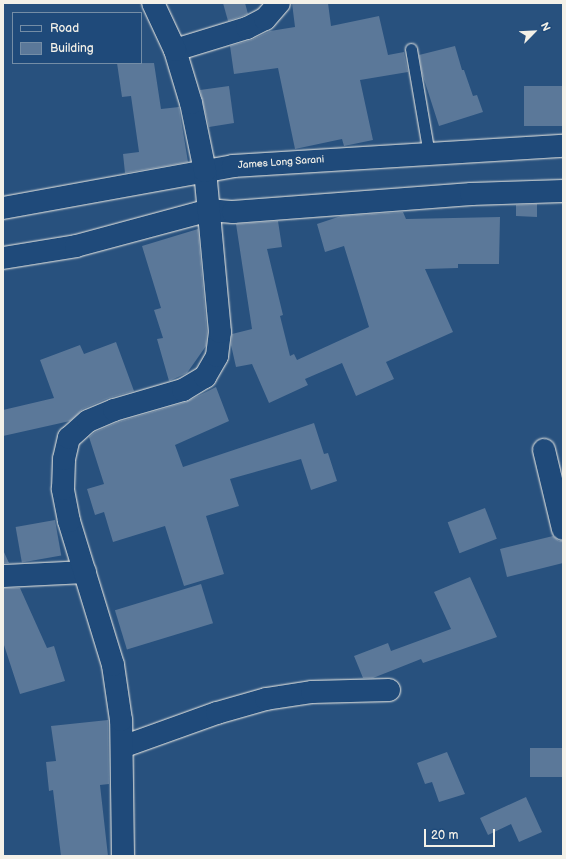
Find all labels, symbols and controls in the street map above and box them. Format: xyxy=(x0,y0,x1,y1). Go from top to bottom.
legend xyxy=(12,12,142,64)
north arrow xyxy=(514,12,554,52)
text: N xyxy=(538,20,553,33)
text: Road xyxy=(50,21,79,36)
text: Building xyxy=(50,41,94,56)
street label: James Long Sarani xyxy=(237,154,325,172)
scale bar xyxy=(426,821,497,847)
text: 20 m xyxy=(431,828,458,843)

